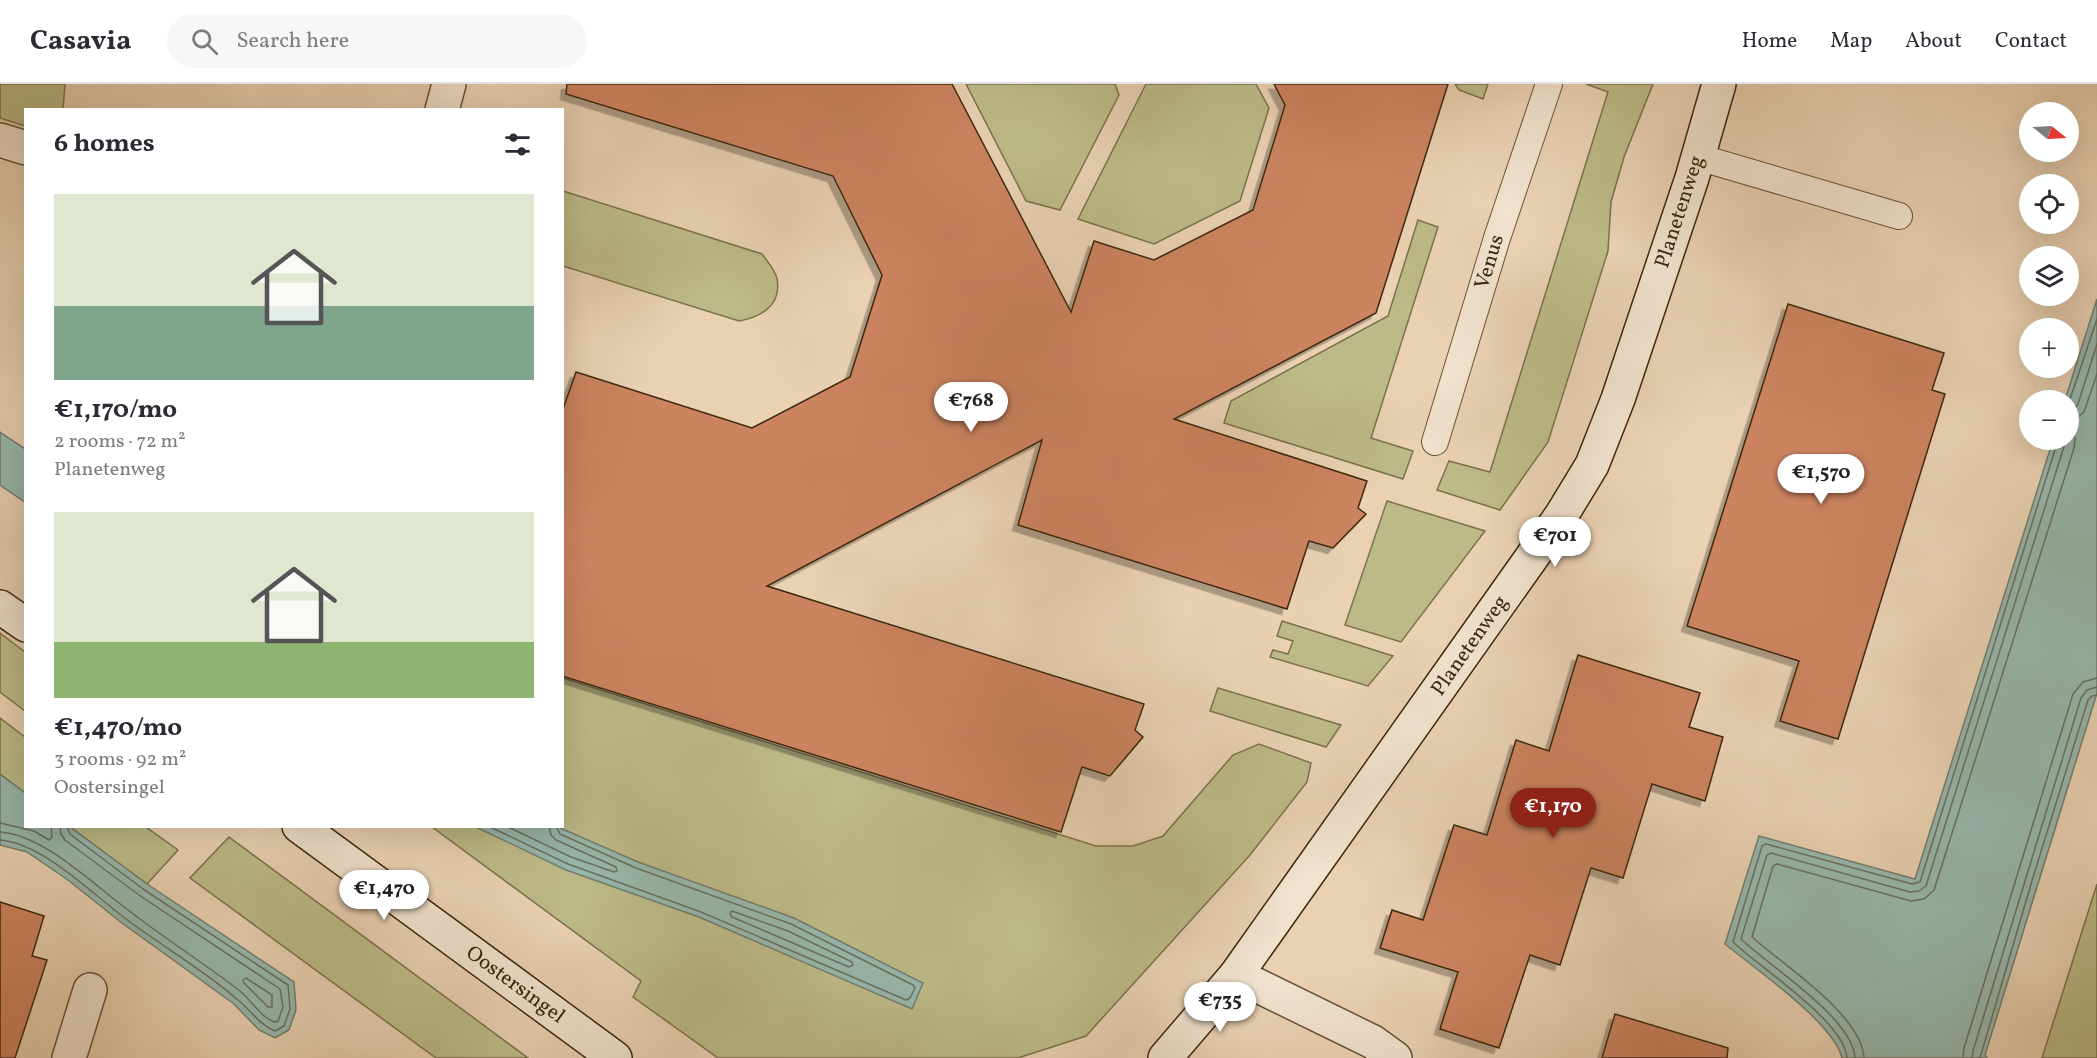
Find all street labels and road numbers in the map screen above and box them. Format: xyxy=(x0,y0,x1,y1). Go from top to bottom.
street label: Planetenweg xyxy=(1648,152,1712,272)
street label: Venus xyxy=(1468,231,1512,293)
street label: Planetenweg xyxy=(1425,590,1515,702)
street label: Oostersingel xyxy=(459,939,571,1031)

